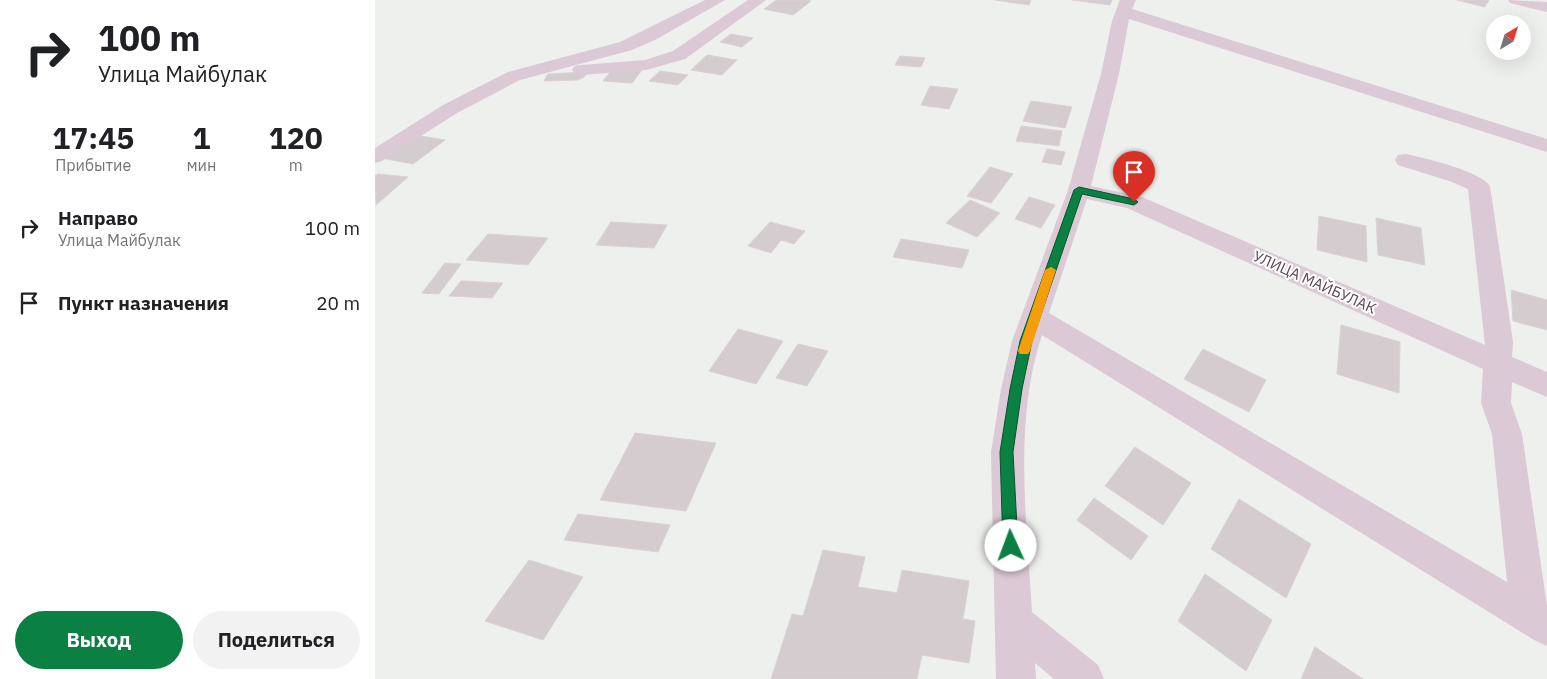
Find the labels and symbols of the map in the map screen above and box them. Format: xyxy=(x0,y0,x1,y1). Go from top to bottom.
north arrow xyxy=(1486,15,1531,60)
pin xyxy=(1113,151,1155,202)
street label: УЛИЦА МАЙБУЛАК xyxy=(1250,246,1380,318)
position arrow xyxy=(984,519,1036,571)

